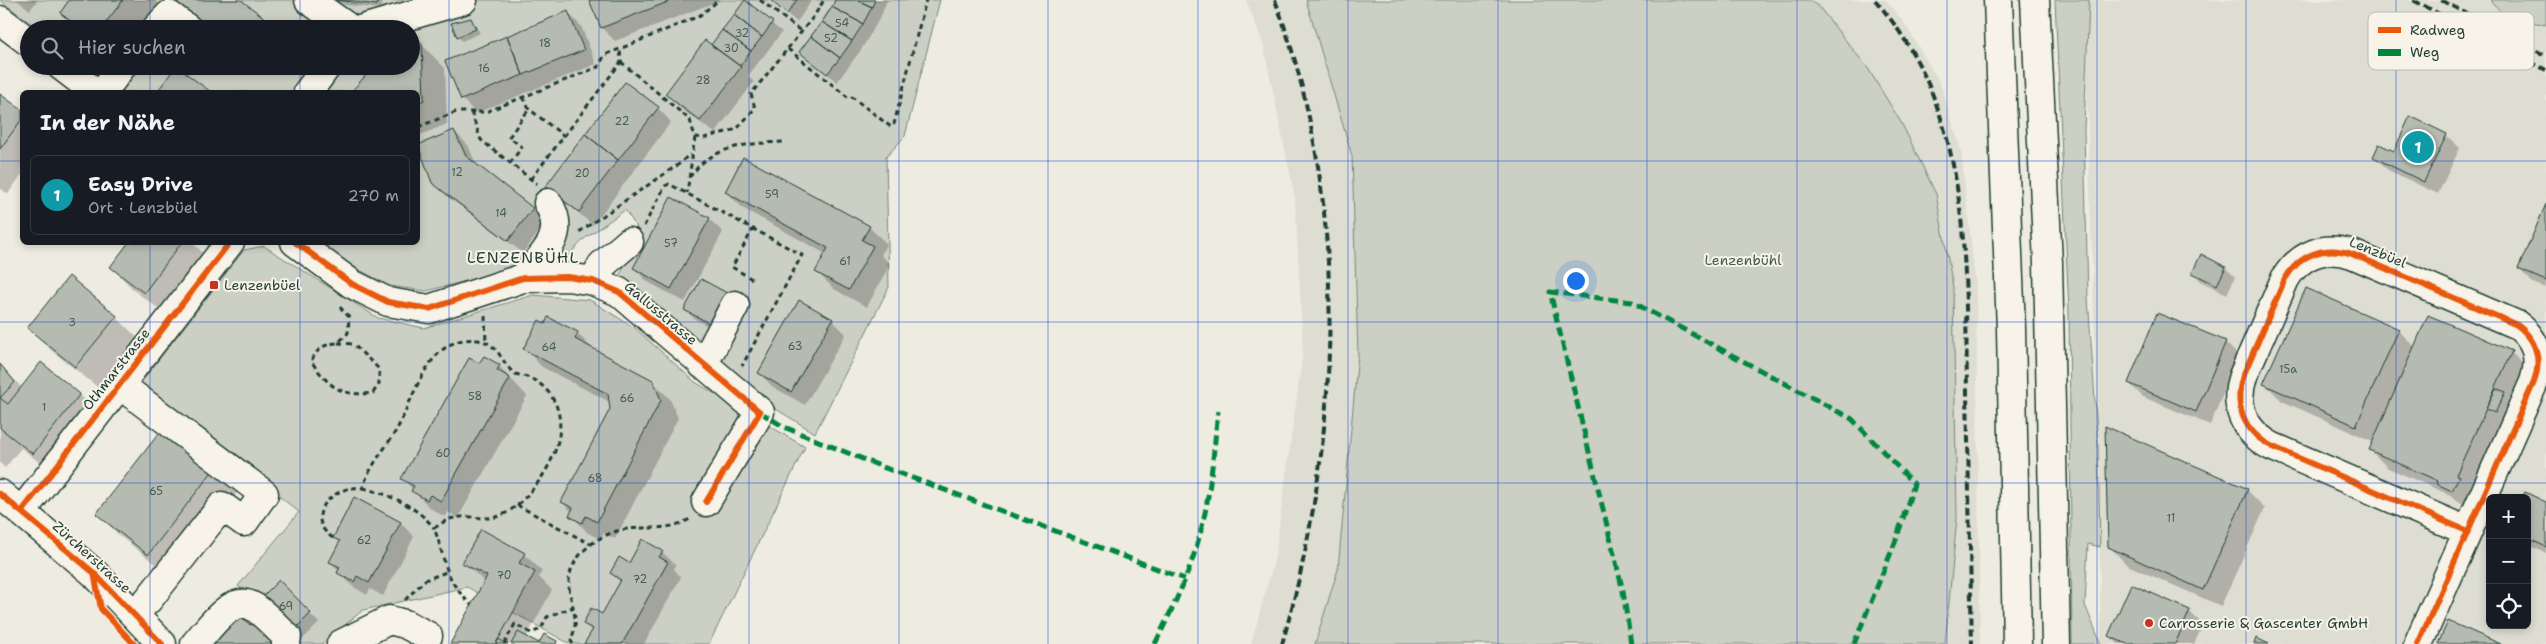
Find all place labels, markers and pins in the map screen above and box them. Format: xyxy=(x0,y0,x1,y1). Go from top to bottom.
pin: 1 xyxy=(2402,128,2434,166)
place label: Lenzenbüel xyxy=(224,276,301,294)
marker: Lenzenbüel xyxy=(208,279,220,291)
place label: Carrosserie & Gascenter GmbH xyxy=(2159,614,2368,632)
marker: Carrosserie & Gascenter GmbH xyxy=(2143,617,2155,629)

